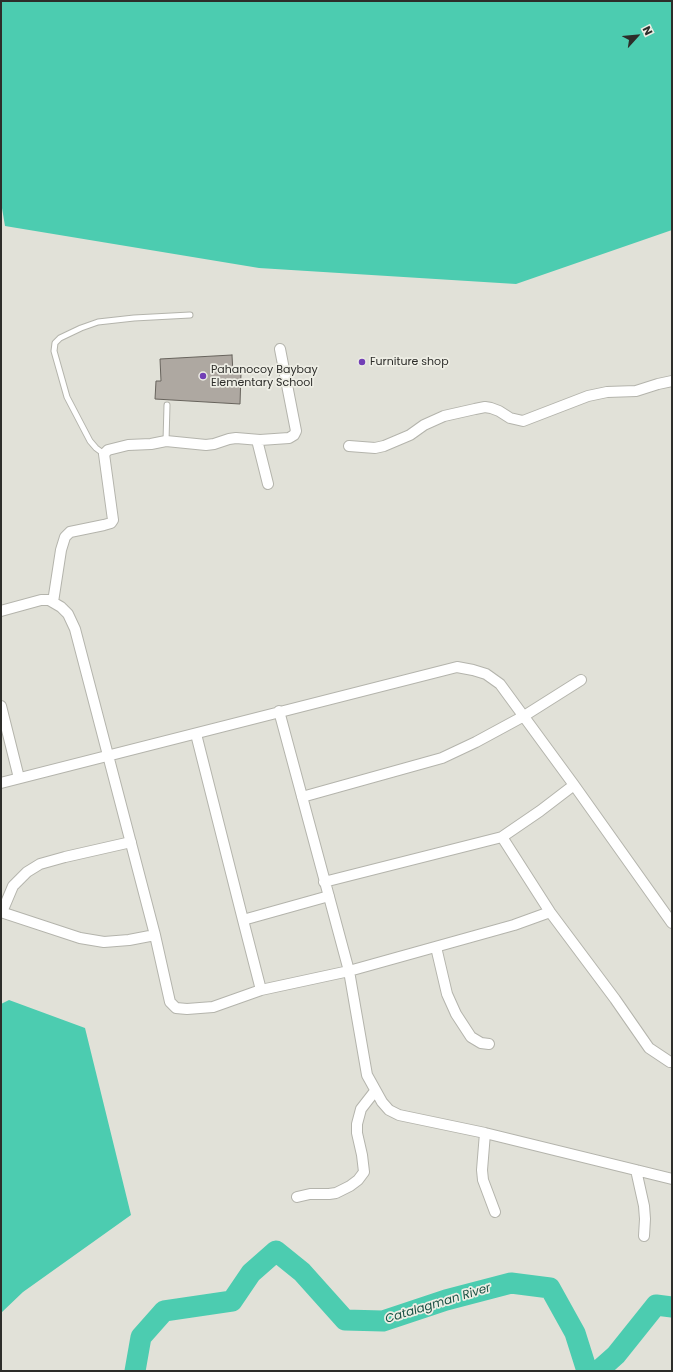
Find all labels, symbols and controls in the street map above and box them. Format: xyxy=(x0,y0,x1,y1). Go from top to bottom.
north arrow xyxy=(617,16,657,56)
text: N xyxy=(639,23,657,38)
place label: Furniture shop xyxy=(370,355,449,369)
marker: Furniture shop xyxy=(357,357,367,367)
place label: Pahanocoy Baybay Elementary School xyxy=(211,363,318,389)
marker: Pahanocoy Baybay Elementary School xyxy=(198,371,208,381)
water label: Catalagman River xyxy=(383,1281,493,1327)

